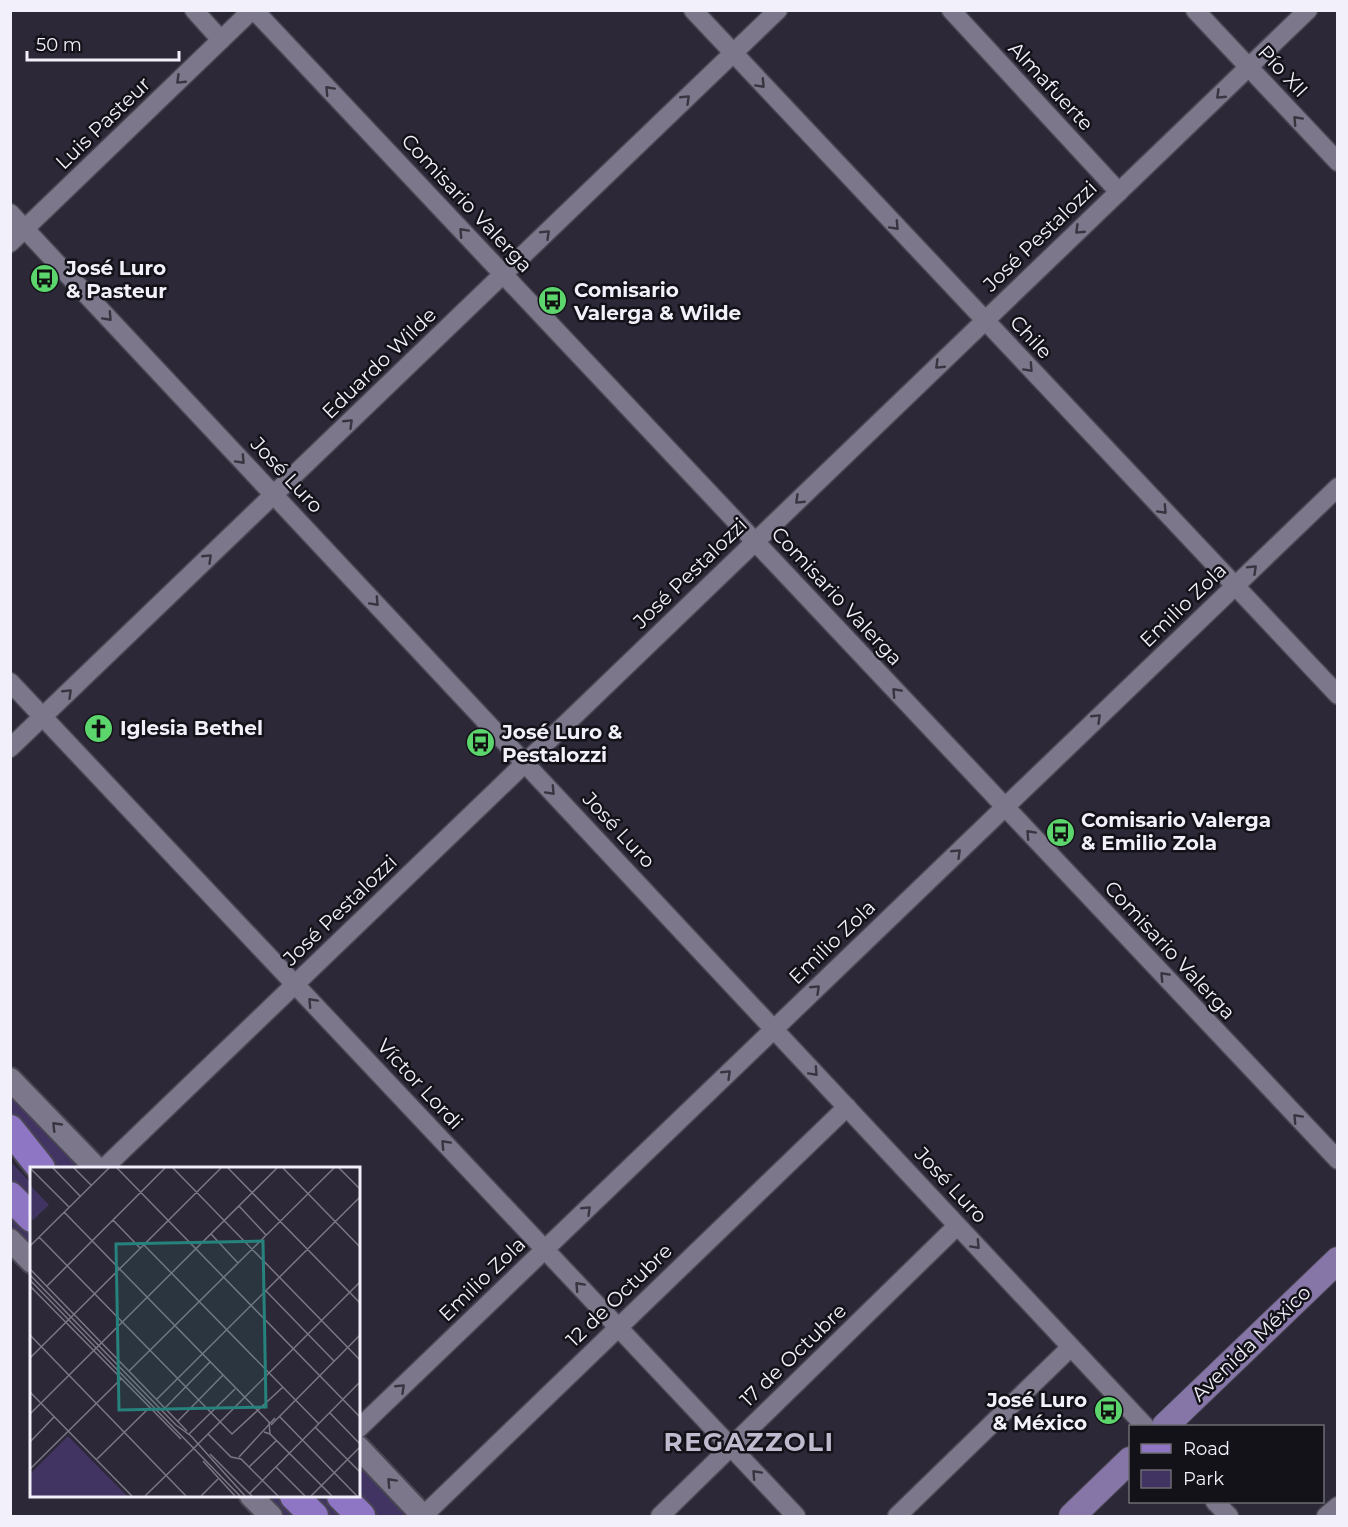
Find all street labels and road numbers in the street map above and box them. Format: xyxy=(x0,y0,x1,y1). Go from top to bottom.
street label: Almafuerte xyxy=(1004,36,1098,136)
street label: Pío XII xyxy=(1253,40,1313,102)
street label: Luis Pasteur xyxy=(51,72,155,174)
street label: Comisario Valerga xyxy=(397,129,537,277)
street label: José Pestalozzi xyxy=(977,176,1102,297)
street label: Eduardo Wilde xyxy=(317,302,441,424)
street label: Chile xyxy=(1005,310,1057,364)
street label: José Luro xyxy=(245,431,328,518)
street label: José Pestalozzi xyxy=(627,513,752,634)
street label: Comisario Valerga xyxy=(767,522,907,670)
street label: Emilio Zola xyxy=(1135,558,1231,652)
street label: José Luro xyxy=(577,786,660,873)
street label: José Pestalozzi xyxy=(277,850,402,971)
street label: Comisario Valerga xyxy=(1100,876,1240,1024)
street label: Emilio Zola xyxy=(784,895,880,989)
street label: Víctor Lordi xyxy=(372,1034,468,1134)
street label: José Luro xyxy=(909,1141,992,1228)
street label: Emilio Zola xyxy=(434,1232,530,1326)
street label: 12 de Octubre xyxy=(561,1238,677,1352)
street label: Avenida México xyxy=(1186,1280,1316,1406)
street label: 17 de Octubre xyxy=(735,1298,851,1412)

